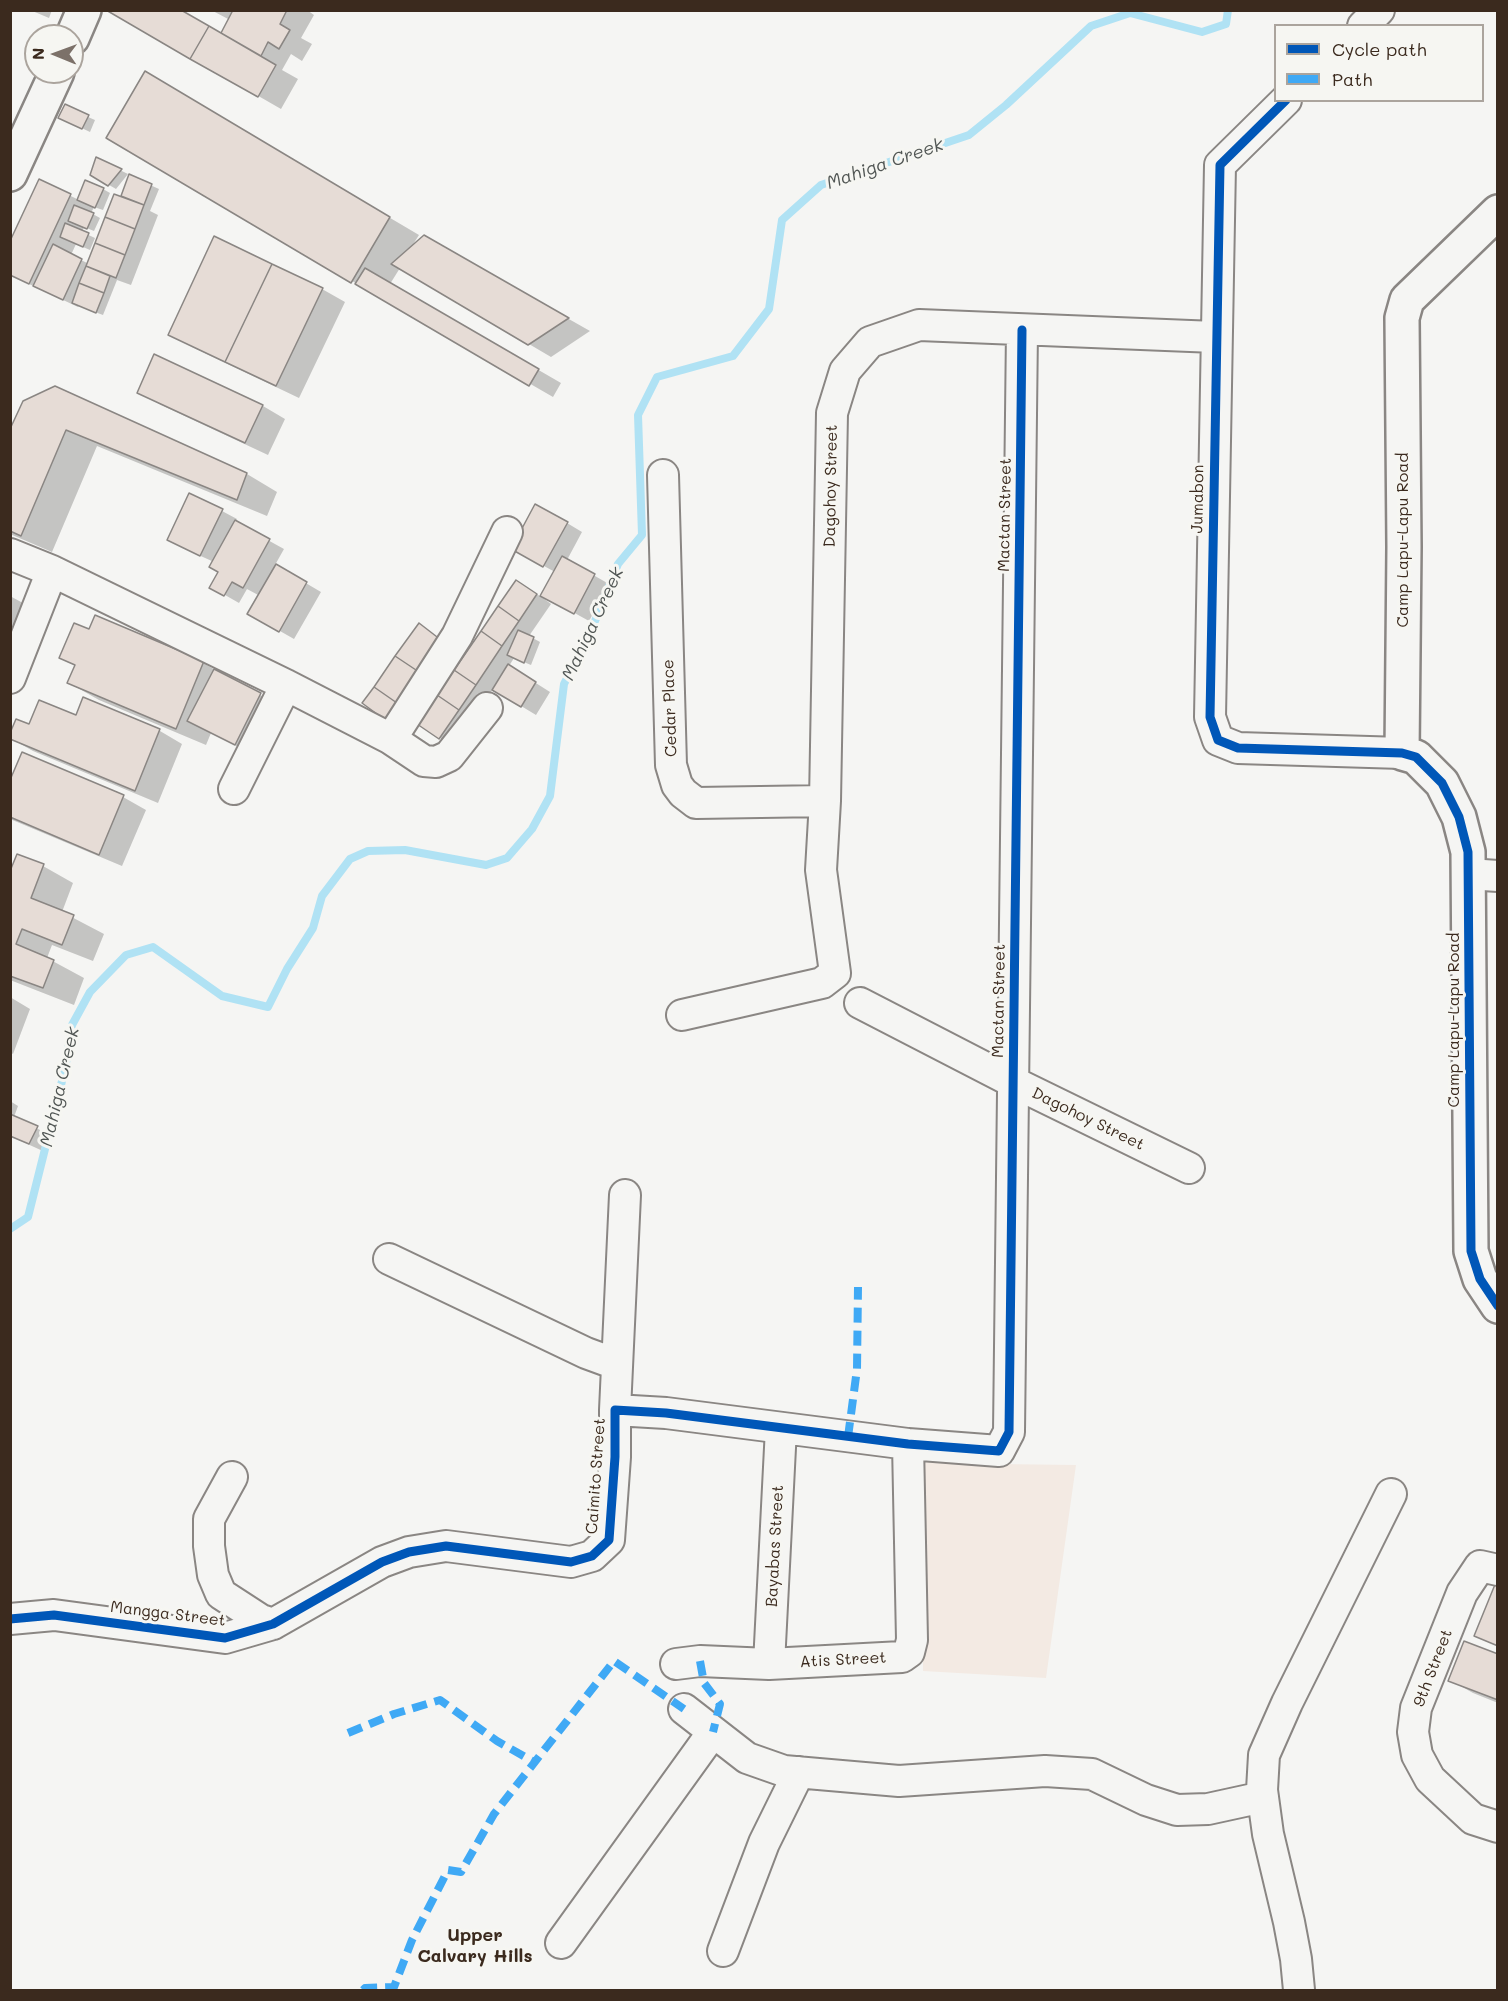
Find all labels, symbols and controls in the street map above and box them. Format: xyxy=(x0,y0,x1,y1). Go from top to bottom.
north arrow xyxy=(24,24,84,84)
legend xyxy=(1274,24,1484,102)
text: Cycle path xyxy=(1332,37,1427,61)
text: N xyxy=(27,47,48,60)
text: Path xyxy=(1332,67,1372,91)
water label: Mahiga Creek xyxy=(824,134,946,194)
street label: Dagohoy Street xyxy=(820,425,842,547)
street label: Camp Lapu-Lapu Road xyxy=(1393,453,1413,627)
street label: Mactan Street xyxy=(994,458,1016,572)
street label: Jumabon xyxy=(1188,464,1208,534)
water label: Mahiga Creek xyxy=(557,564,629,684)
street label: Cedar Place xyxy=(659,659,681,757)
street label: Camp Lapu-Lapu Road xyxy=(1444,933,1464,1107)
street label: Mactan Street xyxy=(988,944,1010,1058)
water label: Mahiga Creek xyxy=(36,1025,84,1149)
street label: Dagohoy Street xyxy=(1029,1083,1147,1155)
street label: Caimito Street xyxy=(582,1417,610,1535)
street label: Bayabas Street xyxy=(762,1484,788,1608)
street label: Mangga Street xyxy=(109,1597,227,1631)
street label: 9th Street xyxy=(1409,1626,1457,1710)
street label: Atis Street xyxy=(799,1648,887,1672)
district label: Upper Calvary Hills xyxy=(417,1924,533,1966)

